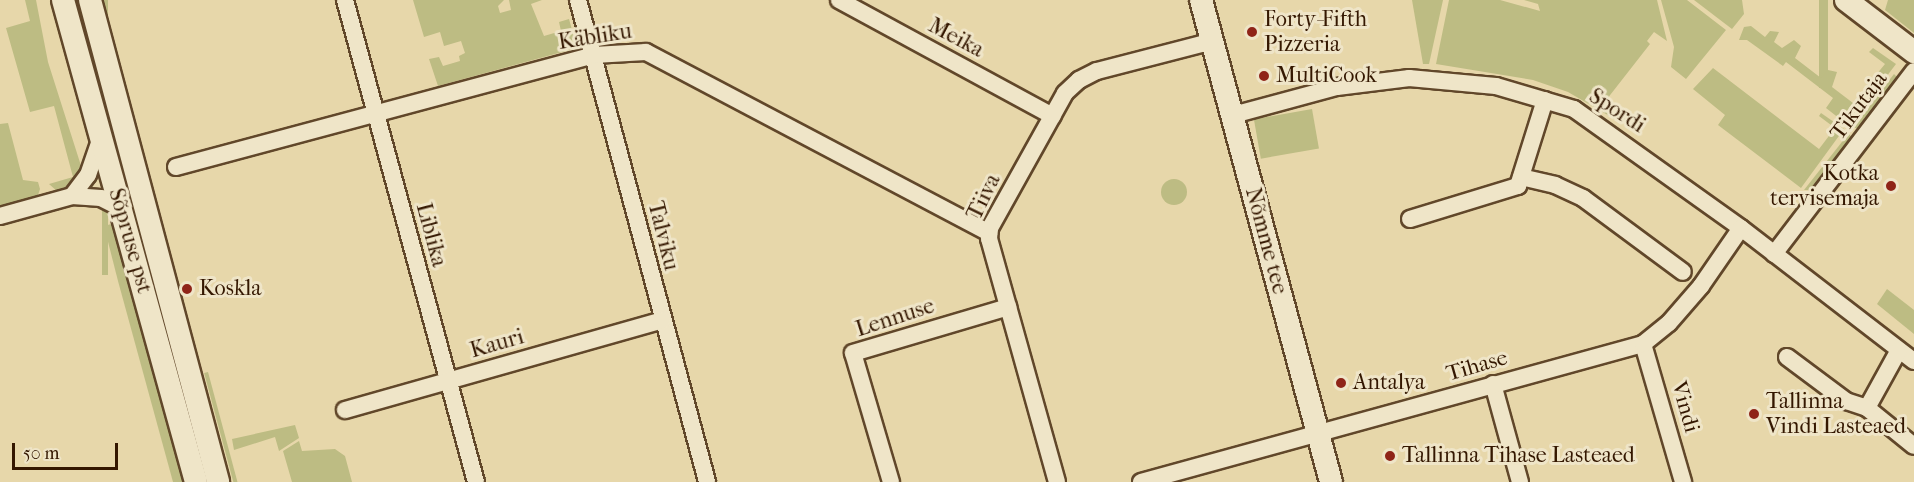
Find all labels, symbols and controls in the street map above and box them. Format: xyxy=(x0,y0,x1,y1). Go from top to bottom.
place label: Forty-Fifth Pizzeria xyxy=(1264,6,1367,57)
street label: Meika xyxy=(924,13,988,63)
street label: Käbliku xyxy=(556,18,634,56)
marker: Forty-Fifth Pizzeria xyxy=(1245,25,1259,39)
place label: MultiCook xyxy=(1276,63,1377,89)
street label: Tikutaja xyxy=(1825,67,1893,145)
marker: MultiCook xyxy=(1257,69,1271,83)
street label: Spordi xyxy=(1584,83,1650,139)
place label: Kotka tervisemaja xyxy=(1770,160,1879,212)
street label: Tiiva xyxy=(962,170,1006,224)
marker: Kotka tervisemaja xyxy=(1884,179,1898,193)
street label: Nõmme tee xyxy=(1239,185,1293,297)
street label: Sõpruse pst xyxy=(102,186,158,296)
street label: Talviku xyxy=(642,199,684,273)
street label: Liblika xyxy=(410,200,452,270)
place label: Koskla xyxy=(199,276,261,302)
marker: Koskla xyxy=(180,282,194,296)
street label: Lennuse xyxy=(852,293,938,343)
street label: Kauri xyxy=(467,324,527,364)
street label: Tihase xyxy=(1443,345,1511,387)
place label: Antalya xyxy=(1353,370,1425,396)
marker: Antalya xyxy=(1334,376,1348,390)
street label: Vindi xyxy=(1665,378,1705,436)
place label: Tallinna Vindi Lasteaed xyxy=(1766,388,1906,440)
marker: Tallinna Vindi Lasteaed xyxy=(1747,407,1761,421)
scale bar xyxy=(15,431,122,469)
text: 50 m xyxy=(23,443,59,464)
place label: Tallinna Tihase Lasteaed xyxy=(1402,443,1635,469)
marker: Tallinna Tihase Lasteaed xyxy=(1383,449,1397,463)

